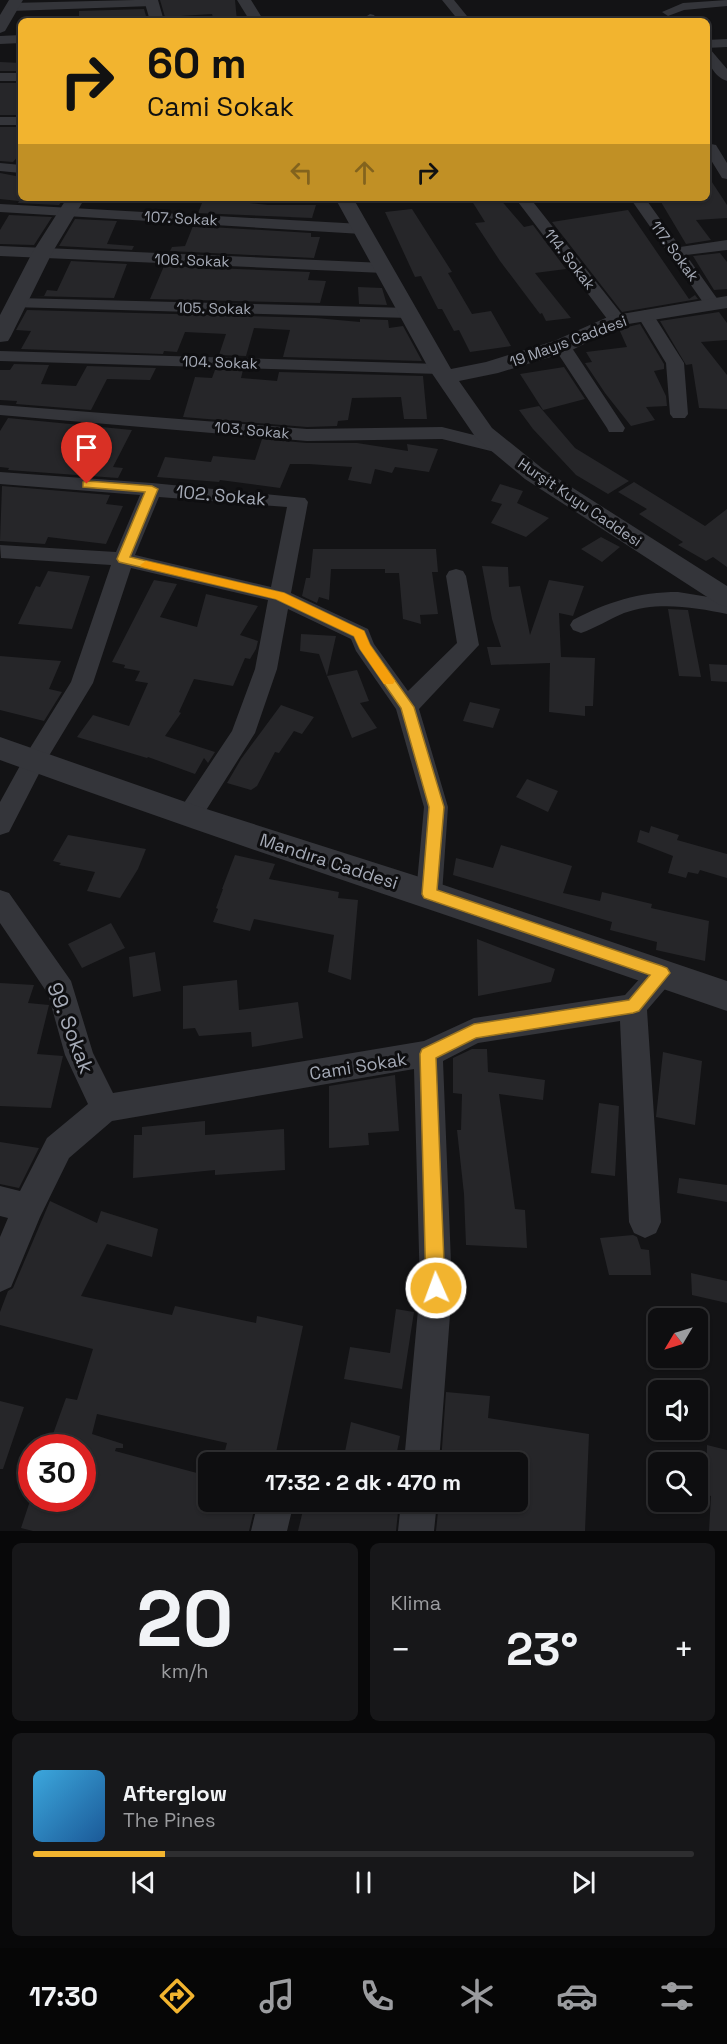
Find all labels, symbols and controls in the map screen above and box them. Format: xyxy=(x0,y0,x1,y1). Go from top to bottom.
text: 60 m xyxy=(147,37,247,90)
icon: right xyxy=(48,42,126,120)
text: Cami Sokak xyxy=(147,89,294,124)
icon: left xyxy=(285,156,318,189)
icon: ahead xyxy=(348,156,381,189)
icon: right xyxy=(411,156,444,189)
street label: 107. Sokak xyxy=(144,207,218,229)
street label: 117. Sokak xyxy=(647,217,703,285)
street label: 114. Sokak xyxy=(540,225,600,293)
street label: 106. Sokak xyxy=(154,249,230,271)
street label: 105. Sokak xyxy=(176,298,252,318)
street label: 19 Mayıs Caddesi xyxy=(507,311,629,371)
street label: 104. Sokak xyxy=(182,351,258,373)
street label: 103. Sokak xyxy=(214,417,290,443)
pin xyxy=(61,422,112,484)
icon: arrive xyxy=(70,431,103,464)
street label: Hurşit Kuyu Caddesi xyxy=(515,454,645,550)
street label: 102. Sokak xyxy=(175,480,267,510)
street label: Mandıra Caddesi xyxy=(257,828,401,894)
street label: 99. Sokak xyxy=(41,978,101,1078)
street label: Cami Sokak xyxy=(308,1047,409,1085)
position arrow xyxy=(404,1256,468,1320)
north arrow xyxy=(648,1308,708,1368)
map controls xyxy=(648,1308,708,1512)
button: sound xyxy=(648,1380,708,1440)
speed limit sign: 30 xyxy=(18,1434,96,1512)
button: search xyxy=(648,1452,708,1512)
text: 17:32 · 2 dk · 470 m xyxy=(265,1468,461,1496)
text: 20 xyxy=(136,1569,233,1669)
text: Klima xyxy=(391,1590,441,1616)
text: 23° xyxy=(506,1621,578,1678)
text: − xyxy=(391,1629,411,1671)
text: + xyxy=(674,1629,694,1671)
text: km/h xyxy=(161,1658,209,1684)
text: Afterglow xyxy=(123,1779,227,1807)
text: The Pines xyxy=(123,1807,216,1833)
icon: previous xyxy=(127,1866,160,1899)
icon: pause xyxy=(347,1866,380,1899)
icon: next xyxy=(567,1866,600,1899)
icon: directions xyxy=(156,1975,198,2017)
icon: music xyxy=(256,1975,298,2017)
icon: phone xyxy=(356,1975,398,2017)
icon: climate xyxy=(456,1975,498,2017)
icon: car xyxy=(556,1975,598,2017)
icon: filters xyxy=(656,1975,698,2017)
text: 17:30 xyxy=(29,1979,98,2014)

